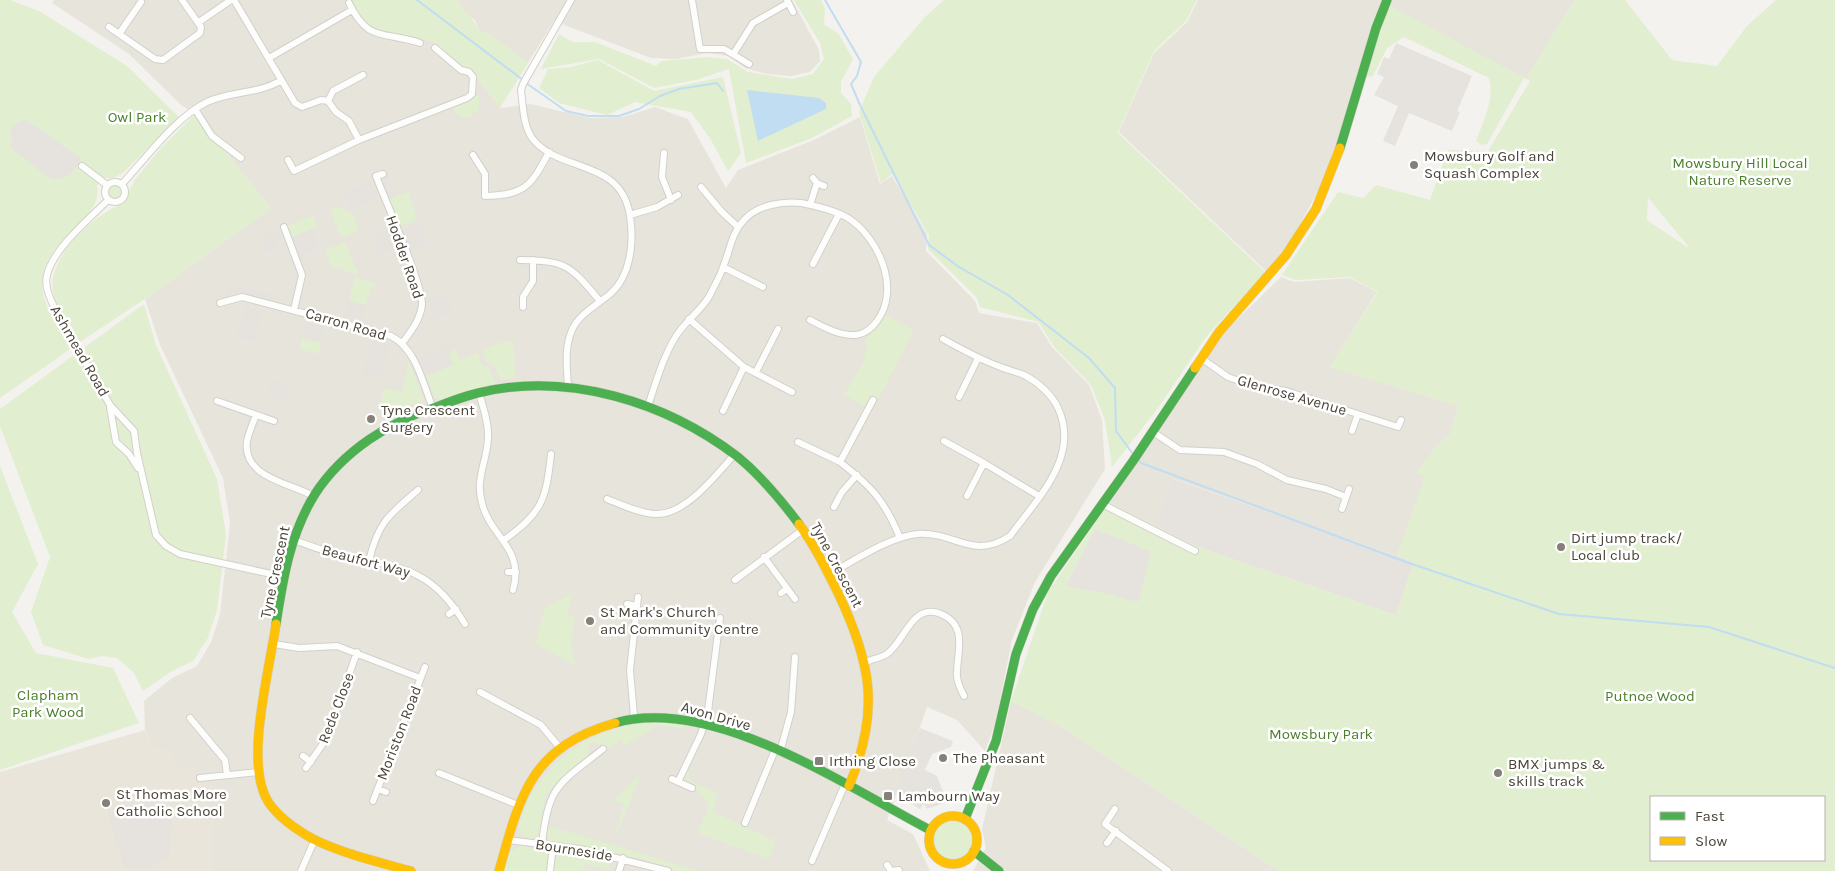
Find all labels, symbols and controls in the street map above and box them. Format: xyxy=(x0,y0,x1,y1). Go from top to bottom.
park label: Owl Park xyxy=(108,108,166,126)
place label: Mowsbury Golf and Squash Complex xyxy=(1424,147,1555,182)
park label: Mowsbury Hill Local Nature Reserve xyxy=(1672,154,1808,189)
marker: Mowsbury Golf and Squash Complex xyxy=(1408,159,1420,171)
street label: Hodder Road xyxy=(382,213,428,301)
street label: Ashmead Road xyxy=(47,302,113,400)
street label: Carron Road xyxy=(303,304,389,344)
street label: Glenrose Avenue xyxy=(1235,371,1349,419)
place label: Tyne Crescent Surgery xyxy=(381,401,475,436)
marker: Tyne Crescent Surgery xyxy=(365,413,377,425)
street label: Tyne Crescent xyxy=(807,519,867,611)
street label: Tyne Crescent xyxy=(256,524,294,620)
place label: Dirt jump track/ Local club xyxy=(1571,529,1682,564)
street label: Beaufort Way xyxy=(320,541,412,581)
marker: Dirt jump track/ Local club xyxy=(1555,541,1567,553)
place label: St Mark's Church and Community Centre xyxy=(600,603,759,638)
marker: St Mark's Church and Community Centre xyxy=(584,615,596,627)
street label: Rede Close xyxy=(314,670,358,746)
street label: Moriston Road xyxy=(373,683,425,783)
park label: Clapham Park Wood xyxy=(12,686,84,721)
park label: Putnoe Wood xyxy=(1605,687,1695,705)
street label: Avon Drive xyxy=(679,697,753,735)
park label: Mowsbury Park xyxy=(1269,725,1373,743)
place label: The Pheasant xyxy=(953,749,1045,767)
place label: Irthing Close xyxy=(829,752,916,770)
marker: The Pheasant xyxy=(937,752,949,764)
marker: Irthing Close xyxy=(813,755,825,767)
place label: BMX jumps & skills track xyxy=(1508,755,1605,790)
marker: BMX jumps & skills track xyxy=(1492,767,1504,779)
place label: St Thomas More Catholic School xyxy=(116,785,227,820)
place label: Lambourn Way xyxy=(898,787,1000,805)
marker: Lambourn Way xyxy=(882,790,894,802)
legend xyxy=(1650,796,1825,861)
marker: St Thomas More Catholic School xyxy=(100,797,112,809)
text: Fast xyxy=(1695,807,1725,825)
text: Slow xyxy=(1695,832,1727,850)
street label: Bourneside xyxy=(534,835,614,865)

